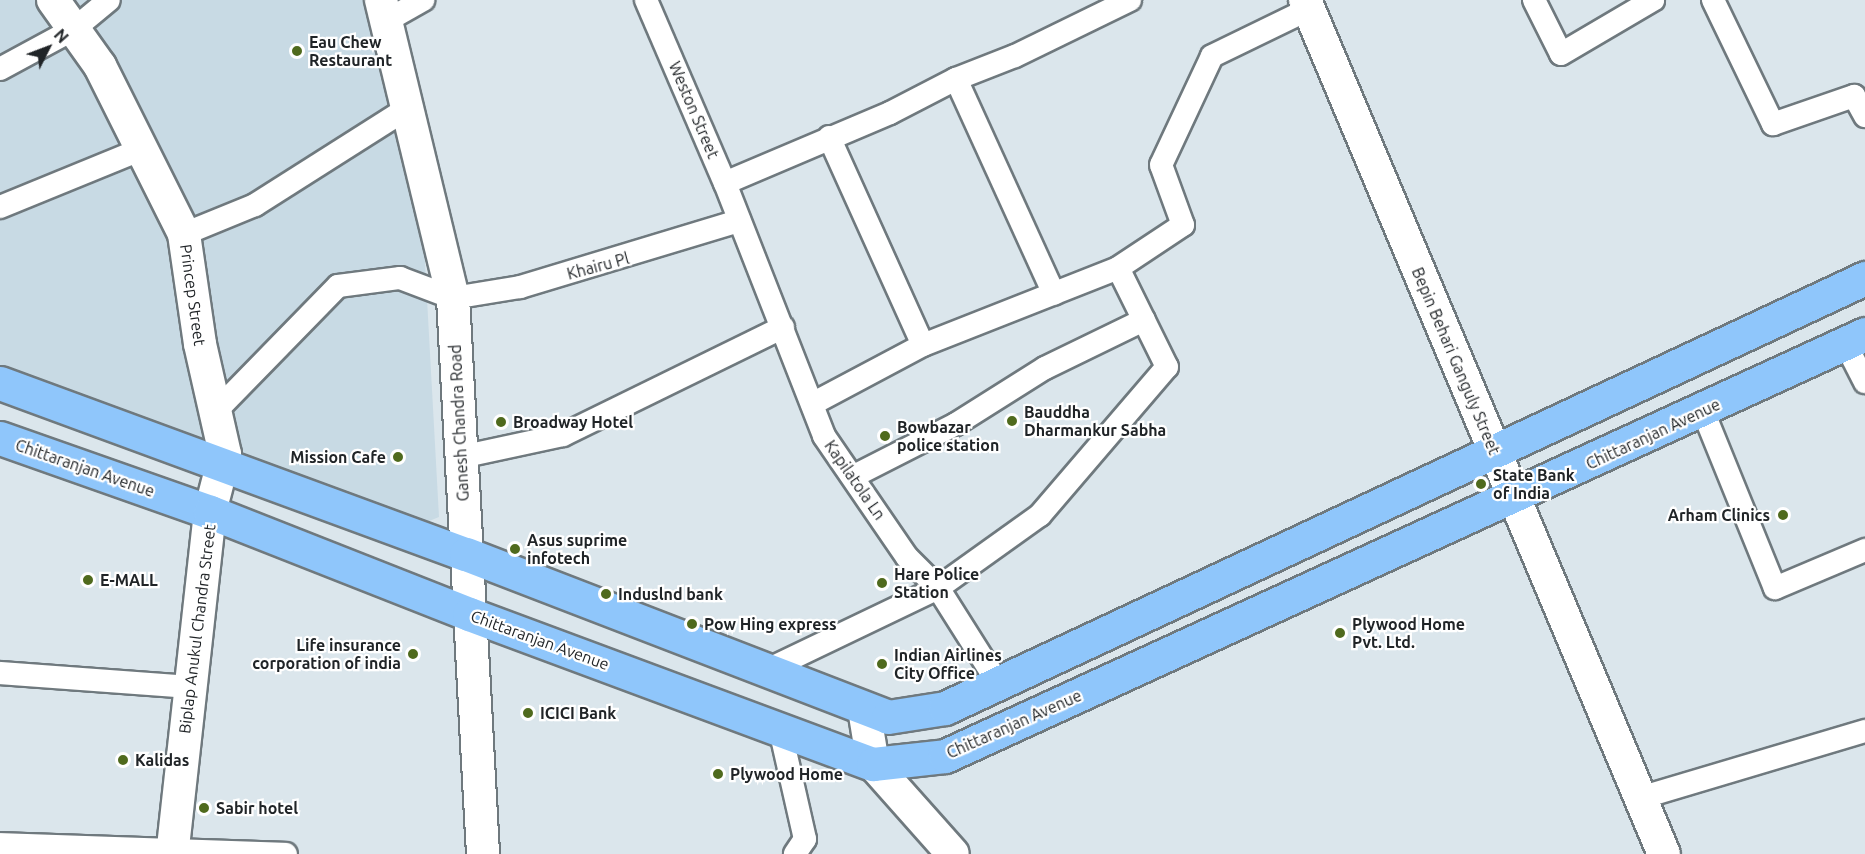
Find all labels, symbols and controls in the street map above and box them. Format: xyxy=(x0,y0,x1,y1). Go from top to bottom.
north arrow xyxy=(18,18,78,78)
text: N xyxy=(51,25,72,46)
place label: Eau Chew Restaurant xyxy=(309,32,392,70)
marker: Eau Chew Restaurant xyxy=(290,44,304,58)
street label: Weston Street xyxy=(665,59,723,161)
street label: Princep Street xyxy=(176,243,210,347)
street label: Khairu Pl xyxy=(565,248,631,284)
street label: Bepin Behari Ganguly Street xyxy=(1408,264,1504,458)
street label: Ganesh Chandra Road xyxy=(445,344,473,502)
street label: Chittaranjan Avenue xyxy=(1583,394,1723,474)
place label: Bauddha Dharmankur Sabha xyxy=(1024,402,1166,440)
place label: Broadway Hotel xyxy=(513,412,633,432)
marker: Bauddha Dharmankur Sabha xyxy=(1005,414,1019,428)
marker: Broadway Hotel xyxy=(494,415,508,429)
place label: Bowbazar police station xyxy=(897,417,999,455)
marker: Bowbazar police station xyxy=(878,429,892,443)
street label: Chittaranjan Avenue xyxy=(13,435,157,501)
street label: Kapilatola Ln xyxy=(821,437,889,523)
place label: Mission Cafe xyxy=(290,447,386,467)
marker: Mission Cafe xyxy=(391,450,405,464)
place label: State Bank of India xyxy=(1493,465,1575,503)
marker: State Bank of India xyxy=(1474,477,1488,491)
place label: Arham Clinics xyxy=(1668,505,1770,525)
marker: Arham Clinics xyxy=(1774,506,1792,524)
street label: Biplap Anukul Chandra Street xyxy=(175,523,219,735)
place label: Asus suprime infotech xyxy=(527,530,627,568)
marker: Asus suprime infotech xyxy=(508,542,522,556)
place label: Hare Police Station xyxy=(894,564,979,602)
place label: E-MALL xyxy=(100,570,158,590)
marker: E-MALL xyxy=(81,573,95,587)
marker: Hare Police Station xyxy=(875,576,889,590)
place label: Induslnd bank xyxy=(618,584,723,604)
marker: Induslnd bank xyxy=(599,587,613,601)
street label: Chittaranjan Avenue xyxy=(468,606,612,674)
place label: Pow Hing express xyxy=(704,614,837,634)
place label: Plywood Home Pvt. Ltd. xyxy=(1352,614,1465,652)
marker: Pow Hing express xyxy=(685,617,699,631)
marker: Plywood Home Pvt. Ltd. xyxy=(1333,626,1347,640)
place label: Life insurance corporation of india xyxy=(252,635,401,673)
place label: Indian Airlines City Office xyxy=(894,645,1002,683)
marker: Life insurance corporation of india xyxy=(406,647,420,661)
marker: Indian Airlines City Office xyxy=(875,657,889,671)
street label: Chittaranjan Avenue xyxy=(943,686,1085,762)
place label: ICICI Bank xyxy=(540,703,616,723)
marker: ICICI Bank xyxy=(521,706,535,720)
place label: Kalidas xyxy=(135,750,189,770)
marker: Kalidas xyxy=(116,753,130,767)
place label: Plywood Home xyxy=(730,764,843,784)
marker: Plywood Home xyxy=(711,767,725,781)
place label: Sabir hotel xyxy=(216,798,298,818)
marker: Sabir hotel xyxy=(197,801,211,815)

